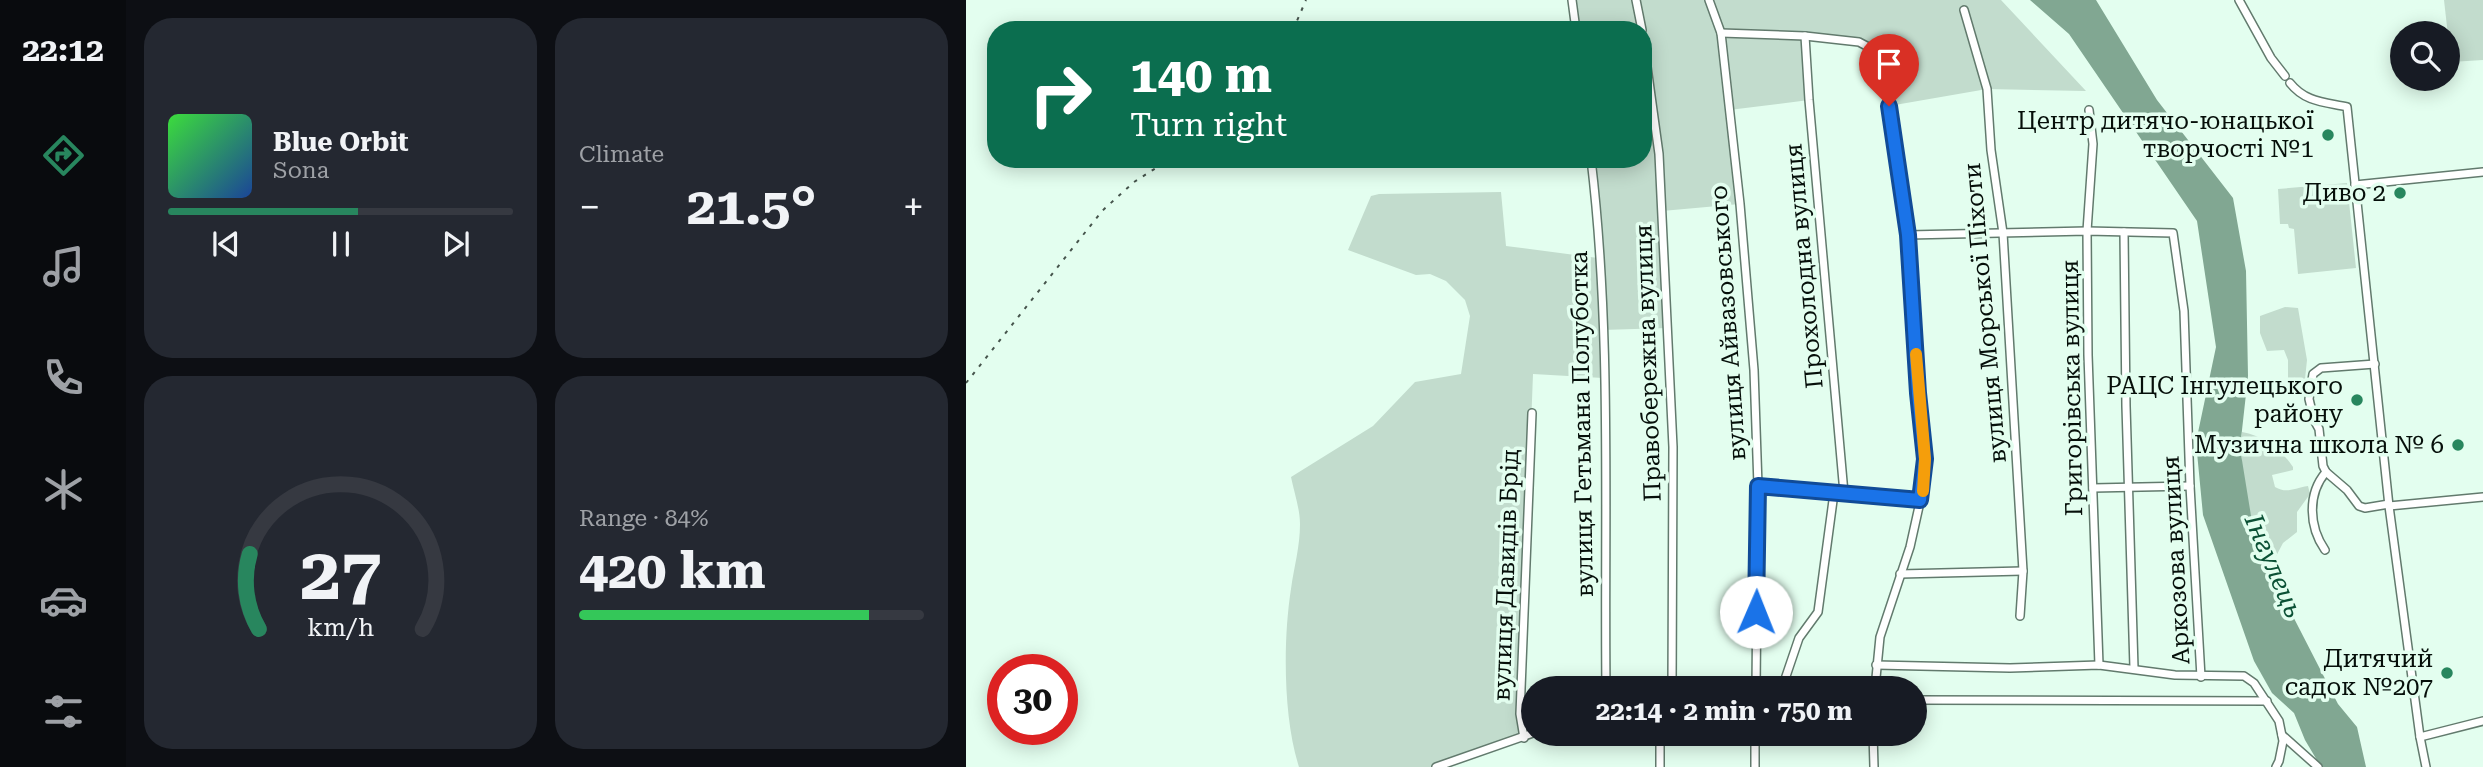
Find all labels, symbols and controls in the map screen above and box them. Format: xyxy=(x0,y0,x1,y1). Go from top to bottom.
map controls xyxy=(2390,21,2460,91)
button: search xyxy=(2390,21,2460,91)
text: 22:12 xyxy=(22,31,104,69)
pin xyxy=(1859,34,1919,106)
icon: arrive xyxy=(1870,45,1908,83)
text: 140 m xyxy=(1130,47,1272,104)
icon: right xyxy=(1015,49,1106,140)
text: Turn right xyxy=(1130,106,1287,144)
place label: Центр дитячо-юнацької творчості №1 xyxy=(2017,107,2314,163)
text: Blue Orbit xyxy=(273,127,409,157)
marker: Центр дитячо-юнацької творчості №1 xyxy=(2320,127,2336,143)
icon: directions xyxy=(39,131,88,180)
text: Climate xyxy=(579,141,664,168)
street label: Прохолодна вулиця xyxy=(1779,142,1829,390)
text: Sona xyxy=(273,157,329,184)
street label: вулиця Морської Піхоти xyxy=(1958,162,2012,464)
text: 21.5° xyxy=(687,176,816,237)
place label: Диво 2 xyxy=(2303,179,2386,207)
street label: вулиця Айвазовського xyxy=(1704,184,1752,462)
text: − xyxy=(579,185,600,229)
text: + xyxy=(903,185,924,229)
marker: Диво 2 xyxy=(2392,185,2408,201)
street label: Правобережна вулиця xyxy=(1629,224,1667,502)
icon: previous xyxy=(207,225,245,263)
icon: pause xyxy=(322,225,360,263)
icon: next xyxy=(437,225,475,263)
icon: music xyxy=(39,242,88,291)
street label: вулиця Гетьмана Полуботка xyxy=(1565,251,1599,597)
street label: Григорівська вулиця xyxy=(2056,260,2088,516)
icon: phone xyxy=(39,353,88,402)
place label: РАЦС Інгулецького району xyxy=(2106,372,2344,428)
marker: РАЦС Інгулецького району xyxy=(2349,392,2365,408)
place label: Музична школа № 6 xyxy=(2194,431,2444,459)
marker: Музична школа № 6 xyxy=(2450,437,2466,453)
street label: вулиця Давидів Брід xyxy=(1488,448,1524,702)
street label: Аркозова вулиця xyxy=(2157,455,2195,665)
icon: climate xyxy=(39,465,88,514)
text: Range · 84% xyxy=(579,505,708,532)
water label: Інгулець xyxy=(2238,509,2309,622)
text: 27 xyxy=(300,532,381,617)
text: 420 km xyxy=(579,540,766,601)
position arrow xyxy=(1719,575,1793,649)
icon: car xyxy=(39,576,88,625)
text: km/h xyxy=(307,612,374,641)
place label: Дитячий садок №207 xyxy=(2285,645,2433,701)
speed limit sign: 30 xyxy=(987,654,1078,745)
marker: Дитячий садок №207 xyxy=(2439,665,2455,681)
icon: filters xyxy=(39,687,88,736)
text: 22:14 · 2 min · 750 m xyxy=(1596,696,1852,726)

